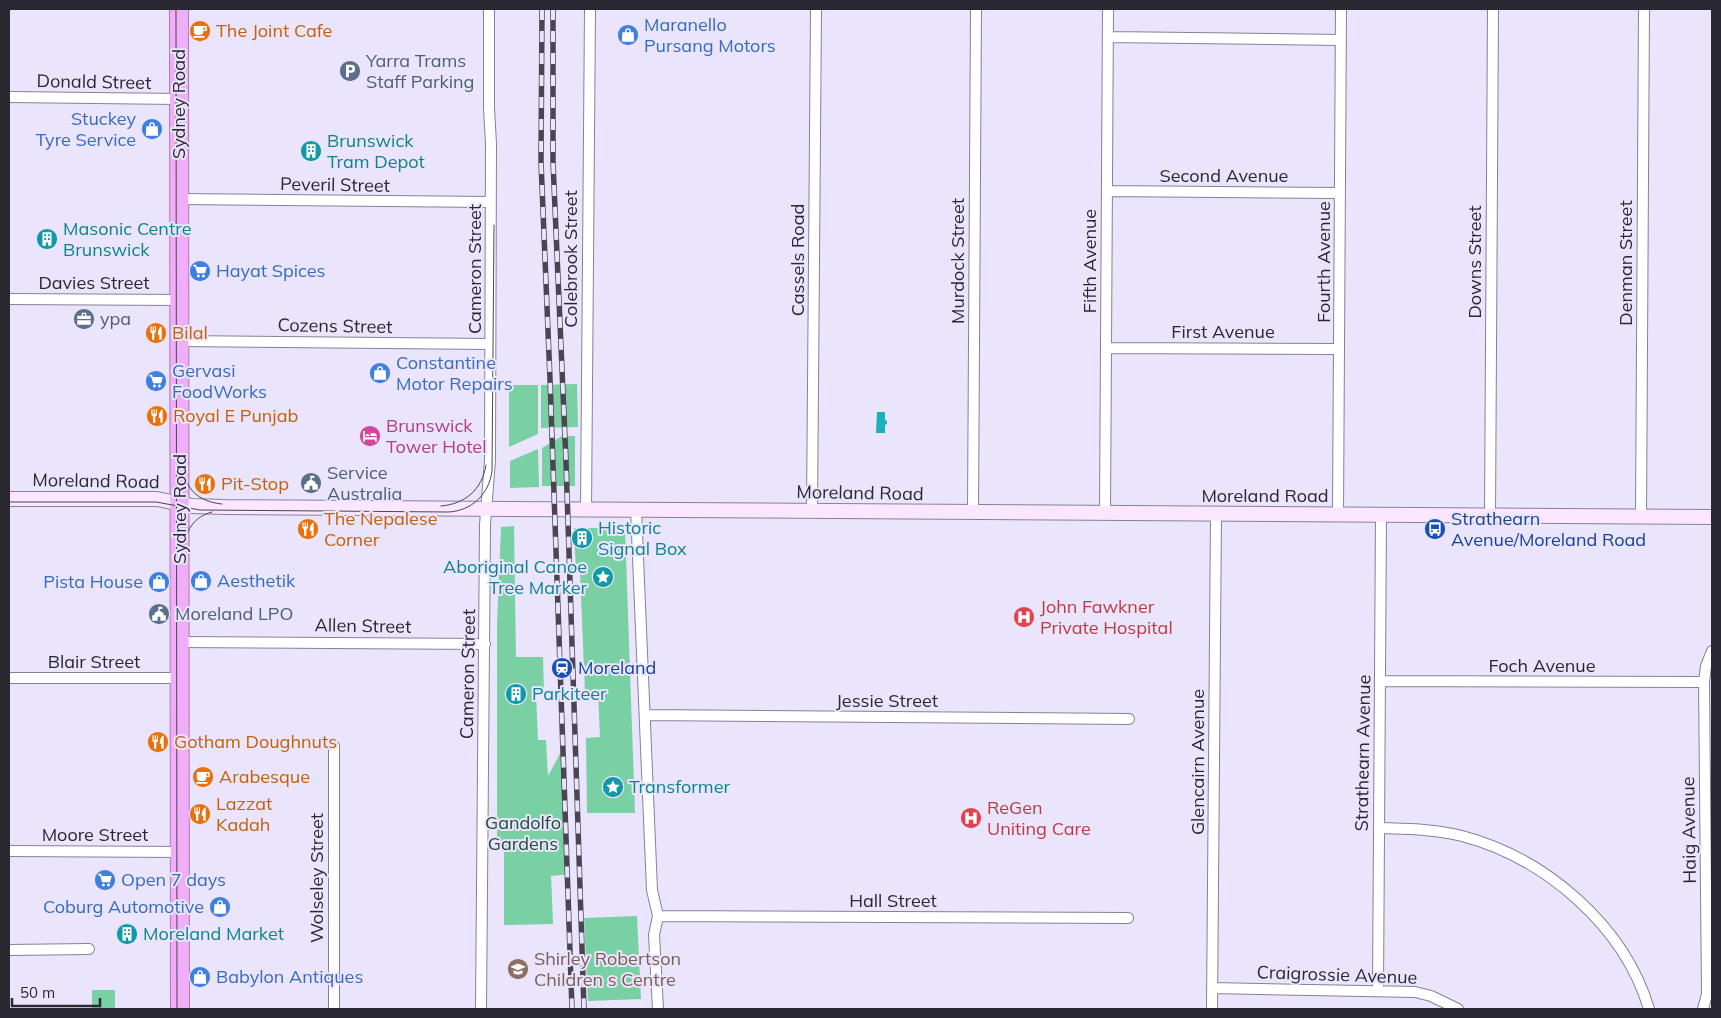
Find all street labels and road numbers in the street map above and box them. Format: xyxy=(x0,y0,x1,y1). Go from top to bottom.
street label: Sydney Road xyxy=(167,49,190,159)
street label: Donald Street xyxy=(36,69,152,94)
street label: Second Avenue xyxy=(1160,164,1288,187)
street label: Peveril Street xyxy=(280,172,390,197)
street label: Colebrook Street xyxy=(559,190,582,328)
street label: Murdock Street xyxy=(946,198,969,324)
street label: Denman Street xyxy=(1614,200,1637,326)
street label: Fourth Avenue xyxy=(1312,201,1335,323)
street label: Cameron Street xyxy=(463,204,486,334)
street label: Cassels Road xyxy=(786,204,809,316)
street label: Downs Street xyxy=(1463,205,1486,319)
street label: Fifth Avenue xyxy=(1078,209,1101,313)
street label: Davies Street xyxy=(38,271,150,294)
street label: Cozens Street xyxy=(277,313,393,338)
street label: First Avenue xyxy=(1171,320,1275,343)
street label: Sydney Road xyxy=(168,454,191,564)
street label: Moreland Road xyxy=(32,468,160,493)
street label: Moreland Road xyxy=(796,480,924,505)
street label: Moreland Road xyxy=(1201,484,1329,507)
street label: Cameron Street xyxy=(455,609,480,739)
street label: Allen Street xyxy=(315,613,412,638)
street label: Blair Street xyxy=(48,650,140,673)
street label: Foch Avenue xyxy=(1489,654,1595,677)
street label: Strathearn Avenue xyxy=(1350,674,1375,832)
street label: Jessie Street xyxy=(836,689,938,712)
street label: Glencairn Avenue xyxy=(1186,689,1209,835)
street label: Haig Avenue xyxy=(1676,776,1701,884)
street label: Wolseley Street xyxy=(305,813,328,943)
street label: Moore Street xyxy=(42,823,148,846)
street label: Hall Street xyxy=(849,889,937,912)
street label: Craigrossie Avenue xyxy=(1256,960,1418,989)

